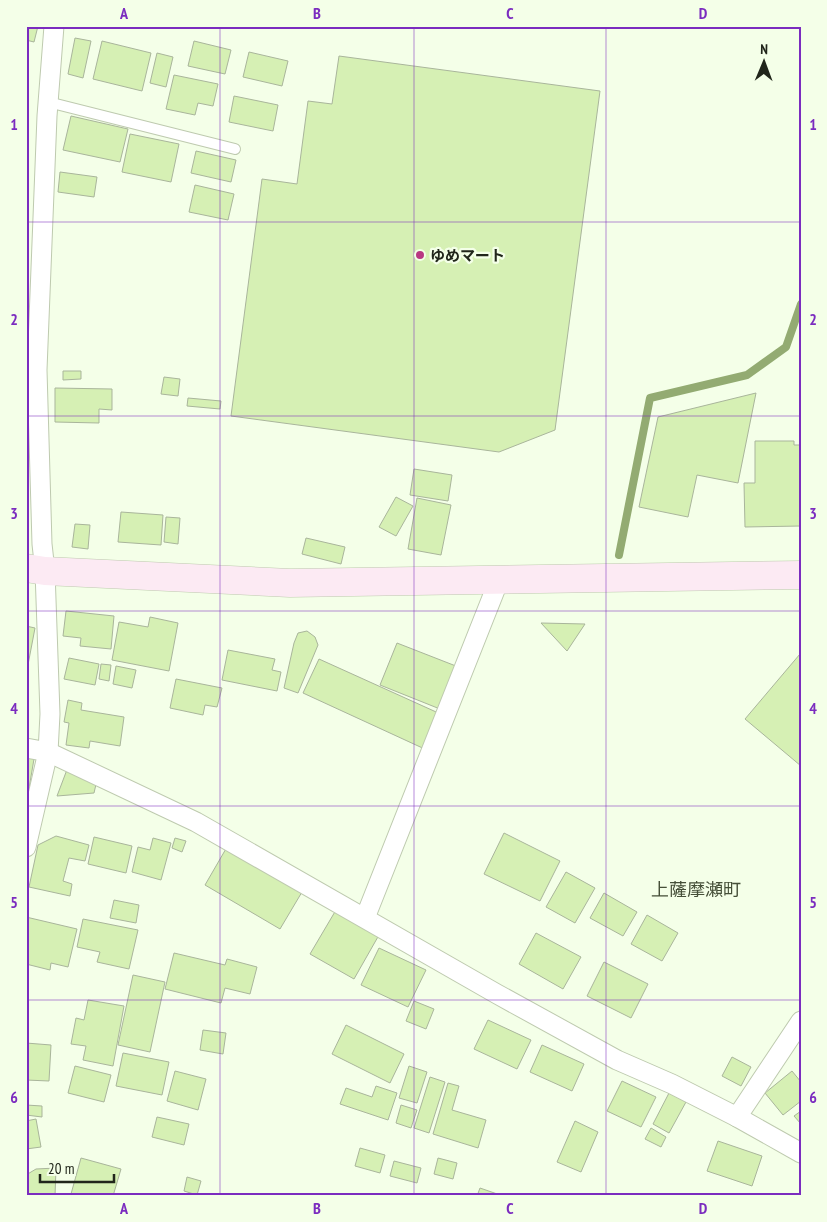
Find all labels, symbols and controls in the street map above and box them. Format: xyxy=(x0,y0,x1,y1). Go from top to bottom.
text: A xyxy=(119,3,129,23)
text: B xyxy=(313,3,321,23)
text: C xyxy=(506,3,514,23)
text: D xyxy=(699,3,708,23)
north arrow xyxy=(740,38,790,88)
text: N xyxy=(760,40,768,58)
text: 1 xyxy=(10,114,18,134)
text: 1 xyxy=(809,114,817,134)
place label: ゆめマート xyxy=(430,246,505,265)
marker: ゆめマート xyxy=(414,249,426,261)
text: 2 xyxy=(10,309,18,329)
text: 2 xyxy=(809,309,817,329)
text: 3 xyxy=(10,503,18,523)
text: 3 xyxy=(809,503,817,523)
text: 4 xyxy=(10,698,18,718)
text: 4 xyxy=(809,698,817,718)
district label: 上薩摩瀬町 xyxy=(651,878,741,901)
text: 5 xyxy=(10,892,18,912)
text: 5 xyxy=(809,892,817,912)
text: 6 xyxy=(10,1087,18,1107)
text: 6 xyxy=(809,1087,817,1107)
scale bar xyxy=(40,1152,114,1184)
text: 20 m xyxy=(48,1159,74,1178)
text: A xyxy=(119,1198,129,1218)
text: B xyxy=(313,1198,321,1218)
text: C xyxy=(506,1198,514,1218)
text: D xyxy=(699,1198,708,1218)

